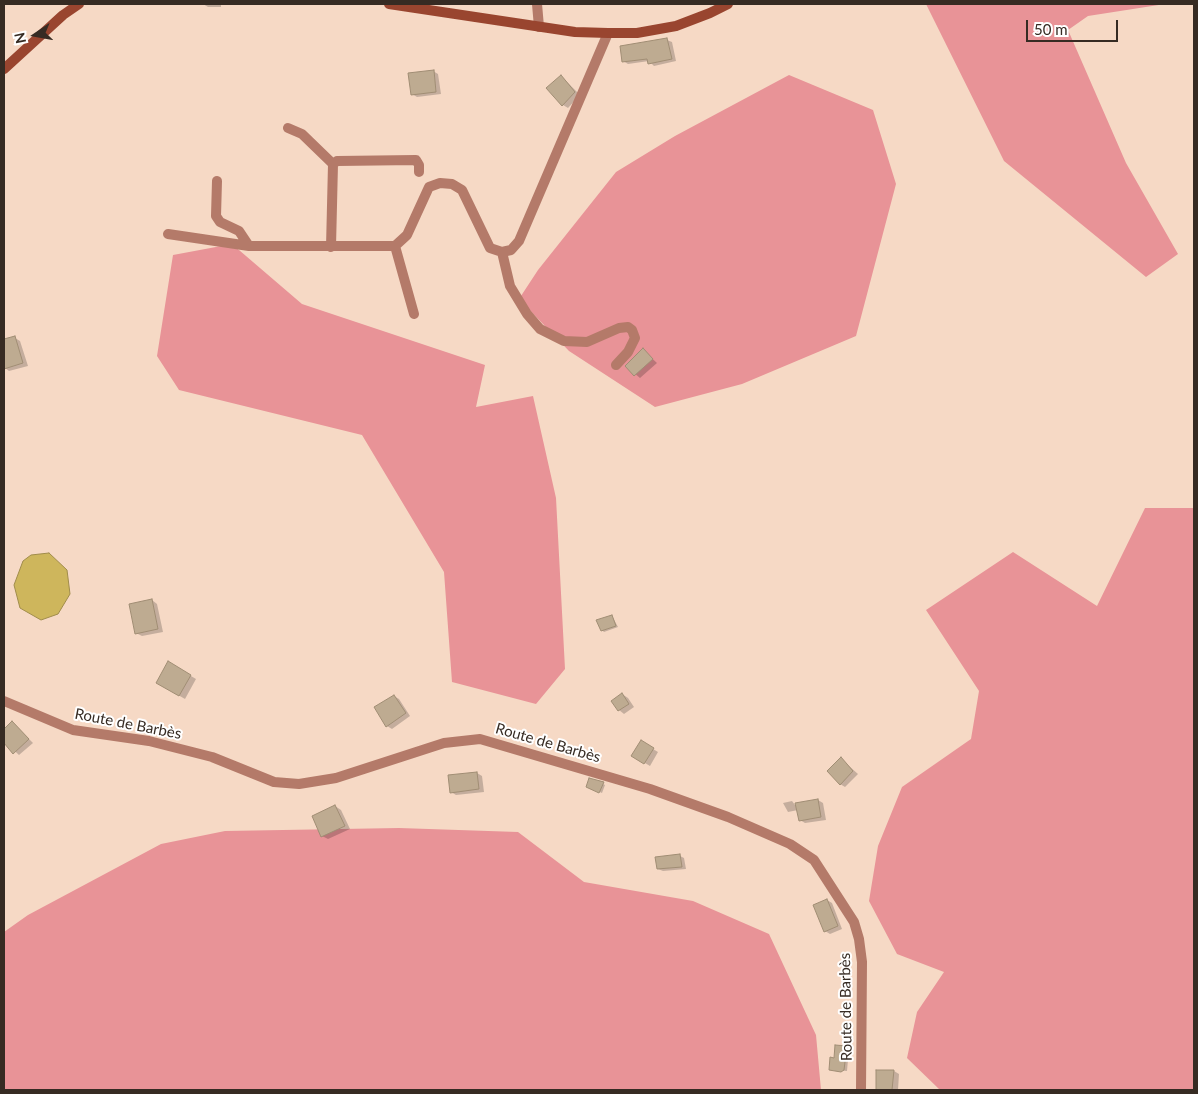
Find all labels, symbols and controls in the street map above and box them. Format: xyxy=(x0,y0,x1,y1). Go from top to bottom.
north arrow xyxy=(10,10,60,60)
scale bar xyxy=(1028,10,1120,42)
text: 50 m xyxy=(1034,20,1068,38)
text: N xyxy=(10,31,29,45)
street label: Route de Barbès xyxy=(73,705,183,743)
street label: Route de Barbès xyxy=(493,719,603,767)
street label: Route de Barbès xyxy=(836,953,856,1061)

